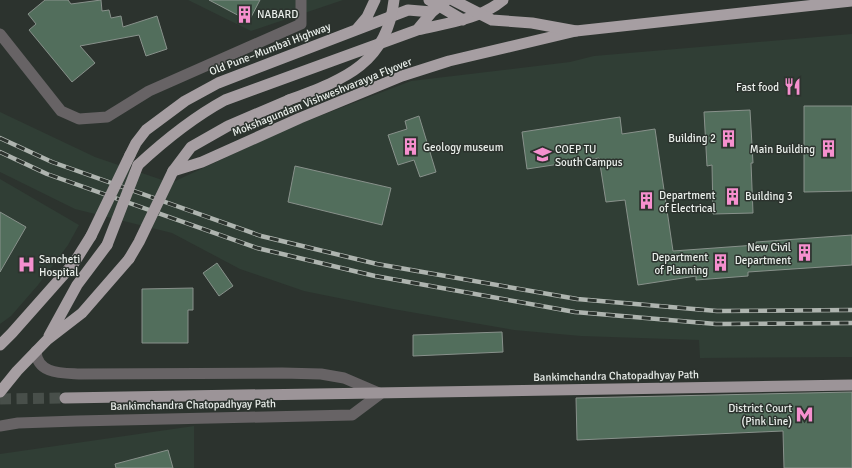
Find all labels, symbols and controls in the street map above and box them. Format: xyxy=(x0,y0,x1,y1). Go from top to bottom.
building icon: NABARD xyxy=(234,4,254,24)
place label: NABARD xyxy=(257,8,298,21)
street label: Old Pune–Mumbai Highway xyxy=(207,20,333,78)
street label: Mokshagundam Vishweshvarayya Flyover xyxy=(230,55,414,139)
restaurant icon: Fast food xyxy=(782,77,802,97)
place label: Fast food xyxy=(736,81,779,94)
building icon: Building 2 xyxy=(719,128,739,148)
place label: Building 2 xyxy=(668,132,716,145)
building icon: Geology museum xyxy=(400,137,420,157)
building icon: Main Building xyxy=(818,139,838,159)
place label: Geology museum xyxy=(423,141,504,154)
place label: COEP TU South Campus xyxy=(555,143,623,169)
place label: Main Building xyxy=(750,143,815,156)
school or university icon: COEP TU South Campus xyxy=(532,145,552,165)
building icon: Building 3 xyxy=(722,186,742,206)
place label: Department of Electrical xyxy=(659,189,716,215)
place label: Building 3 xyxy=(745,190,793,203)
building icon: Department of Electrical xyxy=(636,191,656,211)
place label: New Civil Department xyxy=(735,241,791,267)
building icon: New Civil Department xyxy=(794,243,814,263)
place label: Department of Planning xyxy=(652,251,708,277)
place label: Sancheti Hospital xyxy=(39,253,80,279)
building icon: Department of Planning xyxy=(711,253,731,273)
hospital icon: Sancheti Hospital xyxy=(16,255,36,275)
street label: Bankimchandra Chatopadhyay Path xyxy=(533,368,699,384)
street label: Bankimchandra Chatopadhyay Path xyxy=(110,397,276,413)
place label: District Court (Pink Line) xyxy=(728,402,792,428)
metro station icon: District Court (Pink Line) xyxy=(795,404,815,424)

